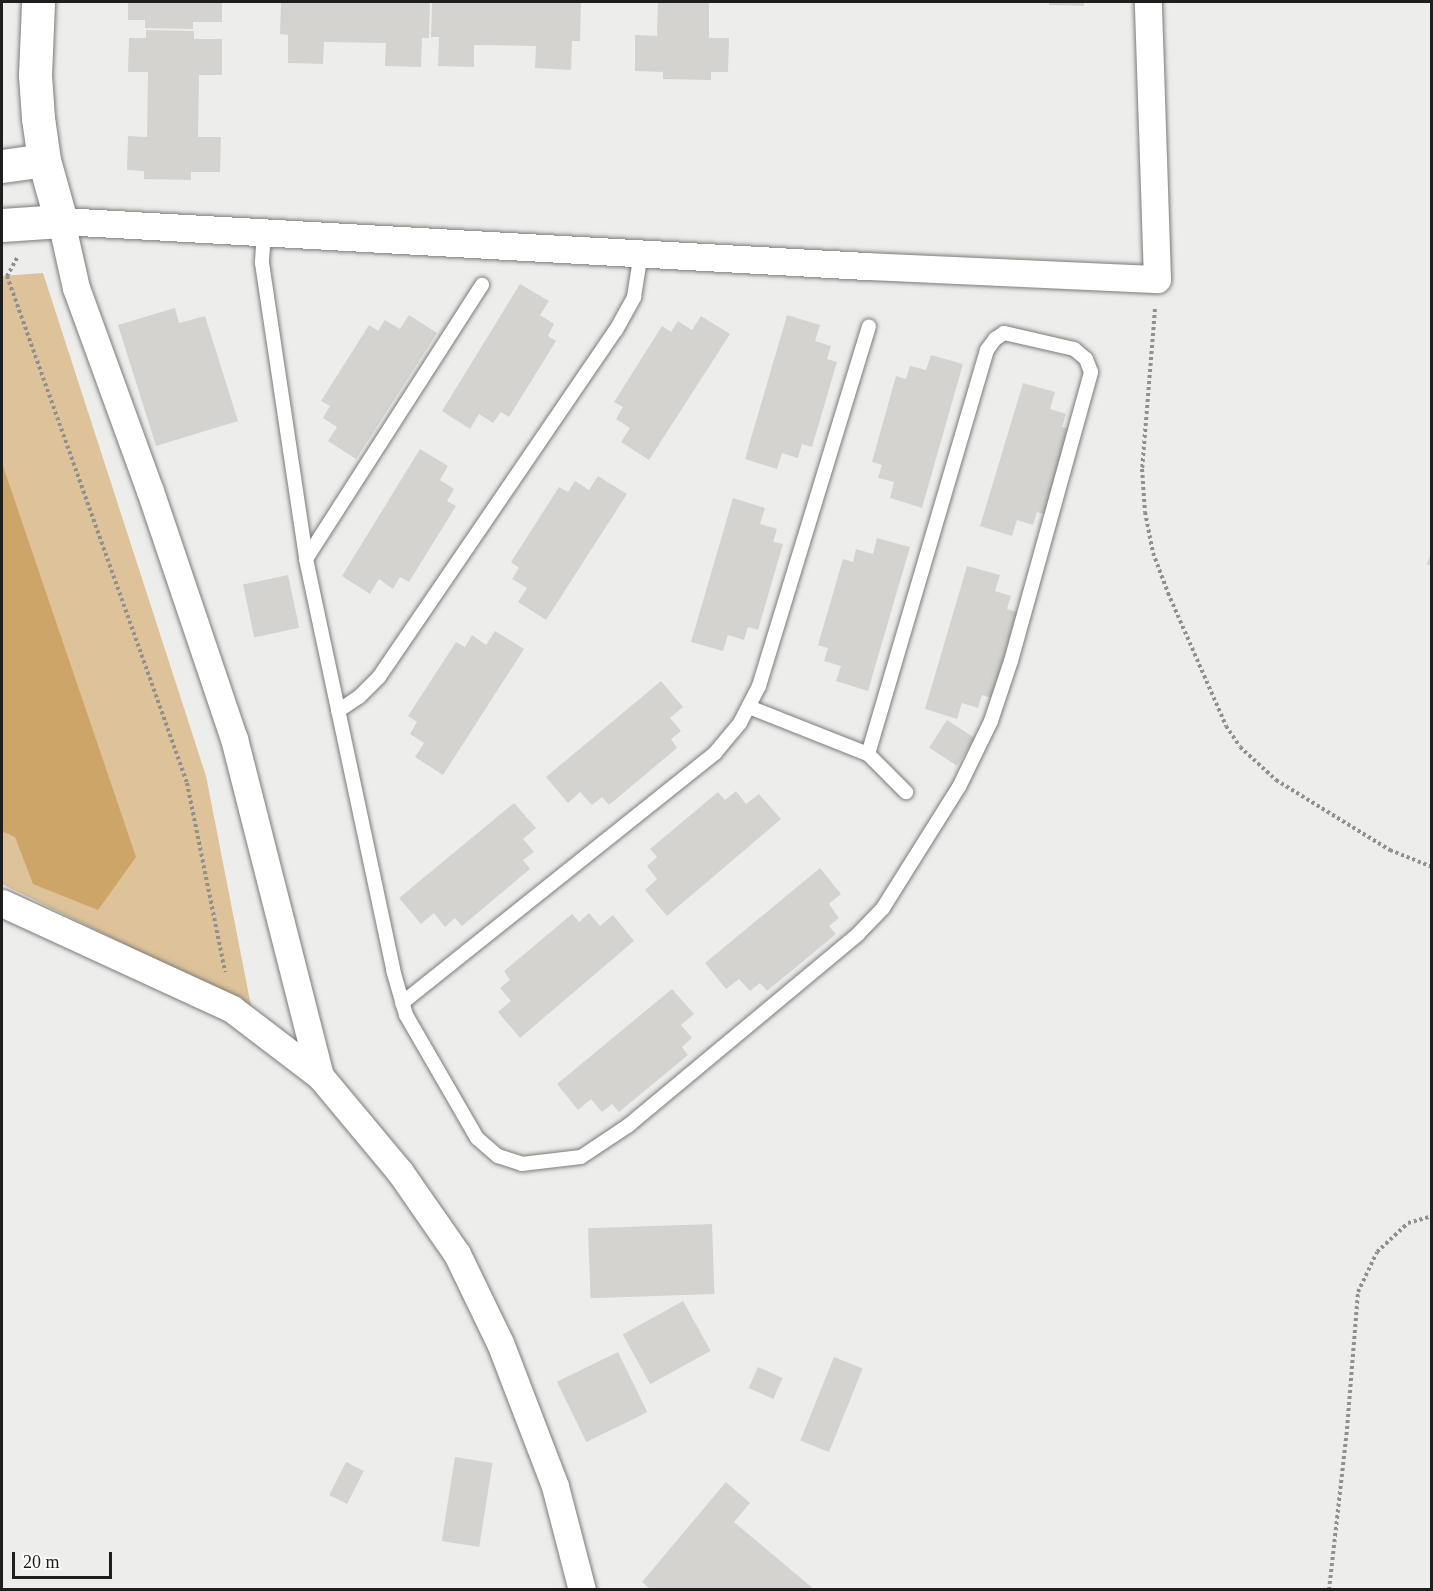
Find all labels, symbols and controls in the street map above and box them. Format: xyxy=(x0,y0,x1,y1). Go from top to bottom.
scale bar xyxy=(15,1540,116,1578)
text: 20 m xyxy=(23,1552,60,1572)

